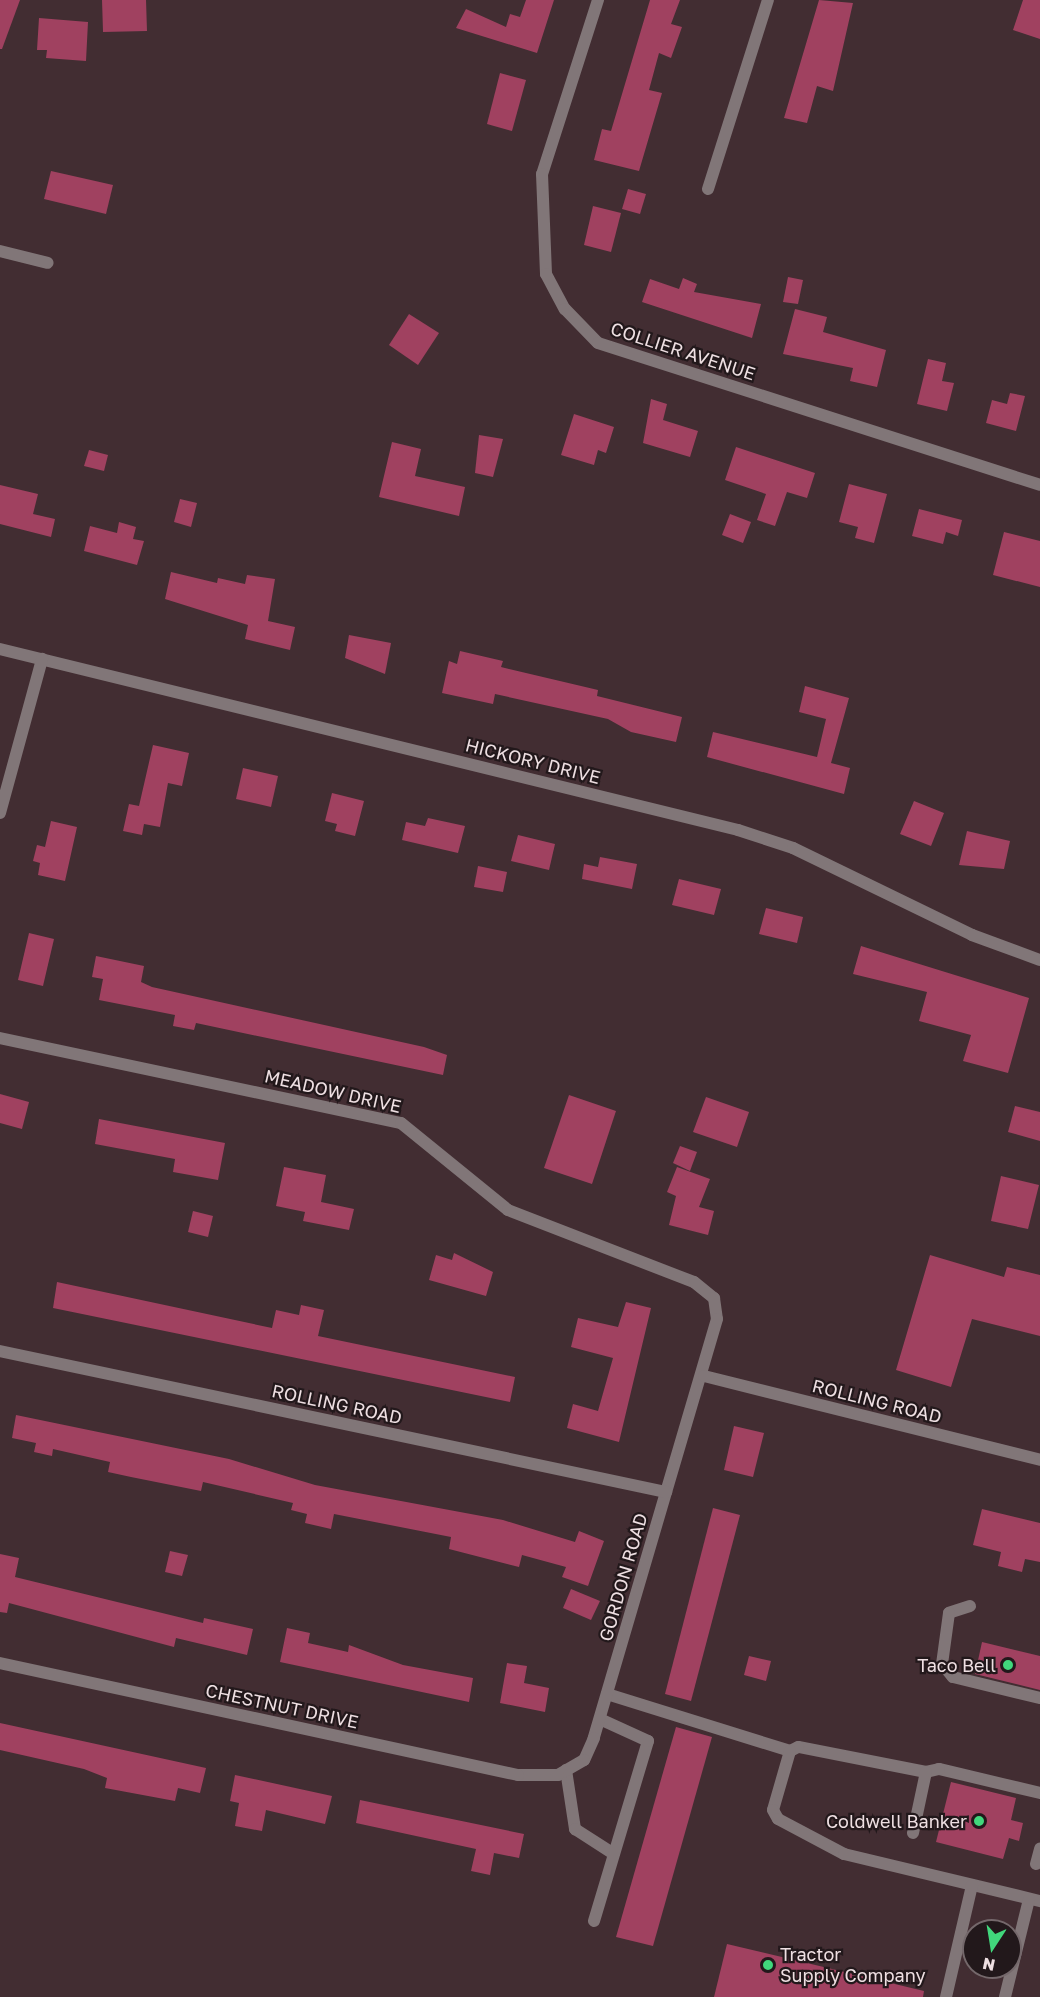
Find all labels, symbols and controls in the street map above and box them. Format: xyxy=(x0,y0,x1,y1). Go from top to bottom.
street label: COLLIER AVENUE xyxy=(608,317,758,385)
street label: HICKORY DRIVE xyxy=(463,734,603,788)
street label: MEADOW DRIVE xyxy=(263,1065,403,1117)
street label: ROLLING ROAD xyxy=(810,1374,944,1428)
street label: ROLLING ROAD xyxy=(270,1380,404,1428)
street label: GORDON ROAD xyxy=(594,1510,652,1644)
place label: Taco Bell xyxy=(917,1654,996,1676)
marker: Taco Bell xyxy=(1001,1658,1015,1672)
street label: CHESTNUT DRIVE xyxy=(204,1679,360,1733)
place label: Coldwell Banker xyxy=(826,1810,967,1832)
marker: Coldwell Banker xyxy=(972,1814,986,1828)
north arrow xyxy=(962,1919,1022,1979)
place label: Tractor Supply Company xyxy=(780,1944,926,1986)
text: N xyxy=(981,1954,997,1976)
marker: Tractor Supply Company xyxy=(761,1958,775,1972)

